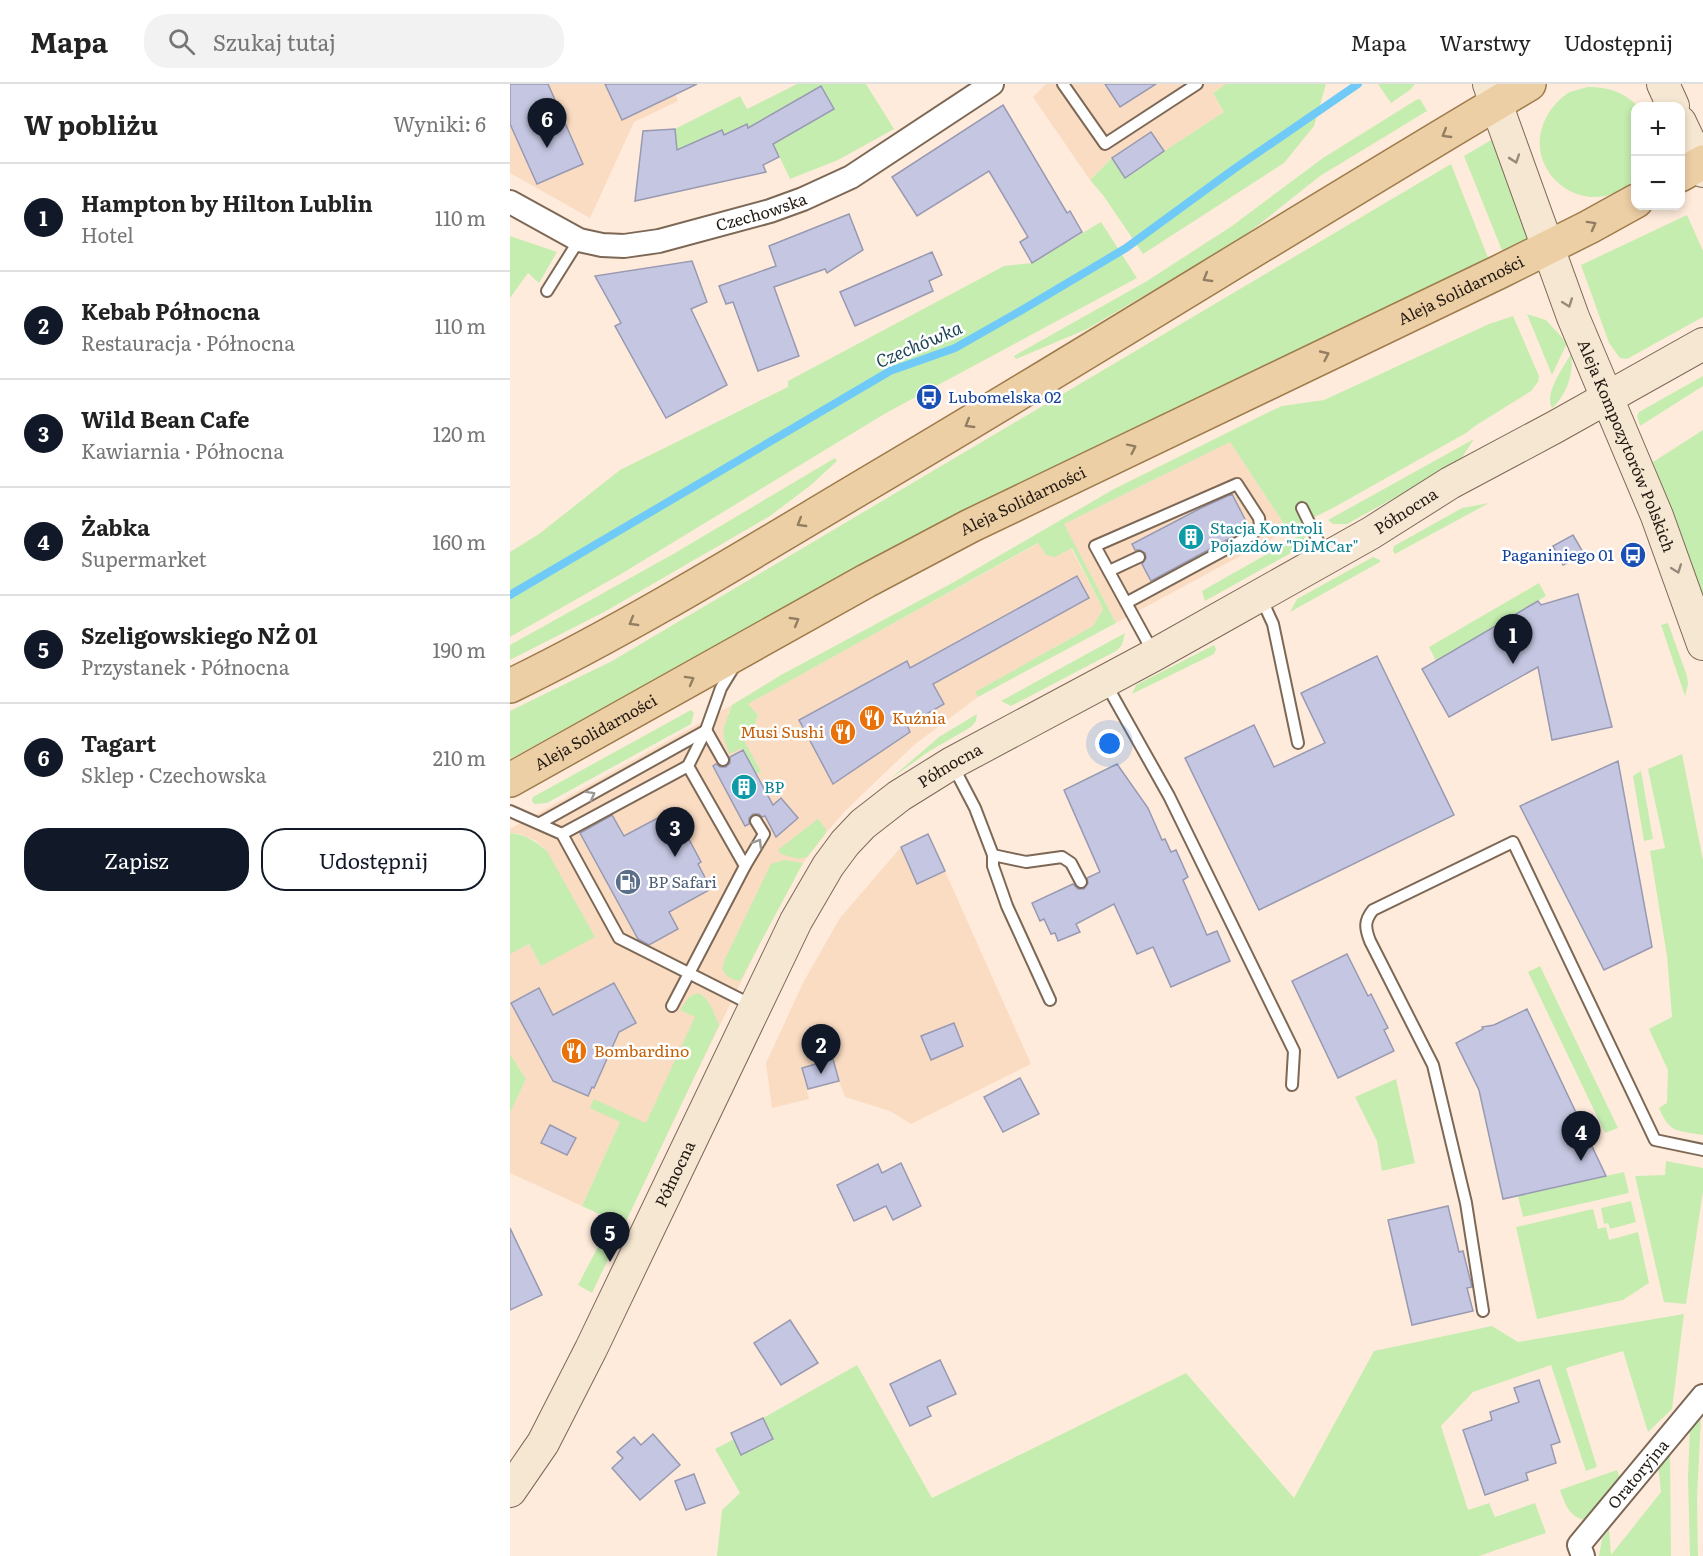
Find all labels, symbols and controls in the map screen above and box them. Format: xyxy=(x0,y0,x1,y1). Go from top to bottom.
search box xyxy=(144,14,564,68)
text: Mapa xyxy=(30,20,108,62)
icon: search xyxy=(165,25,198,58)
text: Szukaj tutaj xyxy=(213,25,336,58)
text: Mapa xyxy=(1351,26,1407,57)
text: Warstwy xyxy=(1440,26,1531,57)
text: Udostępnij xyxy=(1564,26,1673,57)
pin: 6 xyxy=(528,98,567,148)
map controls xyxy=(1631,102,1685,210)
button: + xyxy=(1631,102,1685,156)
text: W pobliżu xyxy=(24,104,158,143)
text: Wyniki: 6 xyxy=(393,108,486,138)
one-way arrow xyxy=(1442,126,1452,138)
one-way arrow xyxy=(1508,153,1521,164)
button: − xyxy=(1631,156,1685,210)
text: Hampton by Hilton Lublin xyxy=(81,186,373,219)
street label: Czechowska xyxy=(713,186,810,236)
text: 1 xyxy=(39,202,48,232)
text: 110 m xyxy=(435,202,486,232)
text: Hotel xyxy=(81,219,134,249)
one-way arrow xyxy=(1586,221,1596,232)
street label: Aleja Solidarności xyxy=(1393,249,1527,330)
one-way arrow xyxy=(1203,271,1213,283)
text: Kebab Północna xyxy=(81,294,260,327)
one-way arrow xyxy=(1560,297,1573,308)
text: 2 xyxy=(38,310,49,340)
text: 110 m xyxy=(435,310,486,340)
water label: Czechówka xyxy=(871,313,967,374)
text: Restauracja · Północna xyxy=(81,327,295,357)
street label: Aleja Kompozytorów Polskich xyxy=(1573,335,1682,555)
one-way arrow xyxy=(1319,351,1330,363)
bus stop icon: Lubomelska 02 xyxy=(914,382,944,412)
place label: Lubomelska 02 xyxy=(948,384,1061,408)
text: Wild Bean Cafe xyxy=(81,402,249,435)
one-way arrow xyxy=(965,416,975,428)
text: 3 xyxy=(38,418,49,448)
text: 120 m xyxy=(433,418,486,448)
text: Kawiarnia · Północna xyxy=(81,435,284,465)
one-way arrow xyxy=(1126,443,1137,455)
street label: Aleja Solidarności xyxy=(955,459,1089,540)
street label: Północna xyxy=(1369,481,1442,539)
text: Żabka xyxy=(81,510,150,543)
place label: Stacja Kontroli Pojazdów "DiMCar" xyxy=(1210,515,1359,557)
one-way arrow xyxy=(797,516,807,528)
building icon: Stacja Kontroli Pojazdów "DiMCar" xyxy=(1176,522,1206,552)
text: 4 xyxy=(37,526,50,556)
text: 160 m xyxy=(432,526,486,556)
bus stop icon: Paganiniego 01 xyxy=(1618,540,1648,570)
place label: Paganiniego 01 xyxy=(1501,542,1614,566)
text: Supermarket xyxy=(81,543,207,573)
one-way arrow xyxy=(1669,563,1682,574)
pin: 1 xyxy=(1494,614,1532,664)
one-way arrow xyxy=(629,615,639,626)
one-way arrow xyxy=(789,617,799,628)
text: Szeligowskiego NŻ 01 xyxy=(81,618,318,651)
text: 5 xyxy=(38,634,49,664)
text: 190 m xyxy=(432,634,486,664)
text: Przystanek · Północna xyxy=(81,651,289,681)
one-way arrow xyxy=(684,676,694,687)
street label: Aleja Solidarności xyxy=(529,687,661,775)
restaurant icon: Kuźnia xyxy=(857,703,887,733)
place label: Kuźnia xyxy=(892,705,946,729)
restaurant icon: Musi Sushi xyxy=(828,717,858,747)
place label: Musi Sushi xyxy=(740,719,824,743)
text: Tagart xyxy=(81,726,156,759)
your location xyxy=(1095,729,1124,758)
street label: Północna xyxy=(913,736,986,793)
text: 6 xyxy=(38,742,49,772)
text: 210 m xyxy=(433,742,486,772)
text: Sklep · Czechowska xyxy=(81,759,266,789)
building icon: BP xyxy=(729,772,759,802)
place label: BP xyxy=(764,774,785,798)
one-way arrow xyxy=(585,791,595,802)
pin: 3 xyxy=(656,808,694,857)
button: Zapisz xyxy=(24,828,249,891)
button: Udostępnij xyxy=(261,828,486,891)
one-way arrow xyxy=(751,839,763,849)
fuel station icon: BP Safari xyxy=(613,867,643,897)
place label: BP Safari xyxy=(648,869,717,893)
pin: 2 xyxy=(802,1024,840,1074)
restaurant icon: Bombardino xyxy=(559,1036,589,1066)
place label: Bombardino xyxy=(594,1038,689,1062)
pin: 4 xyxy=(1562,1112,1600,1161)
street label: Północna xyxy=(648,1136,700,1211)
pin: 5 xyxy=(590,1212,630,1262)
street label: Oratoryjna xyxy=(1601,1433,1674,1514)

